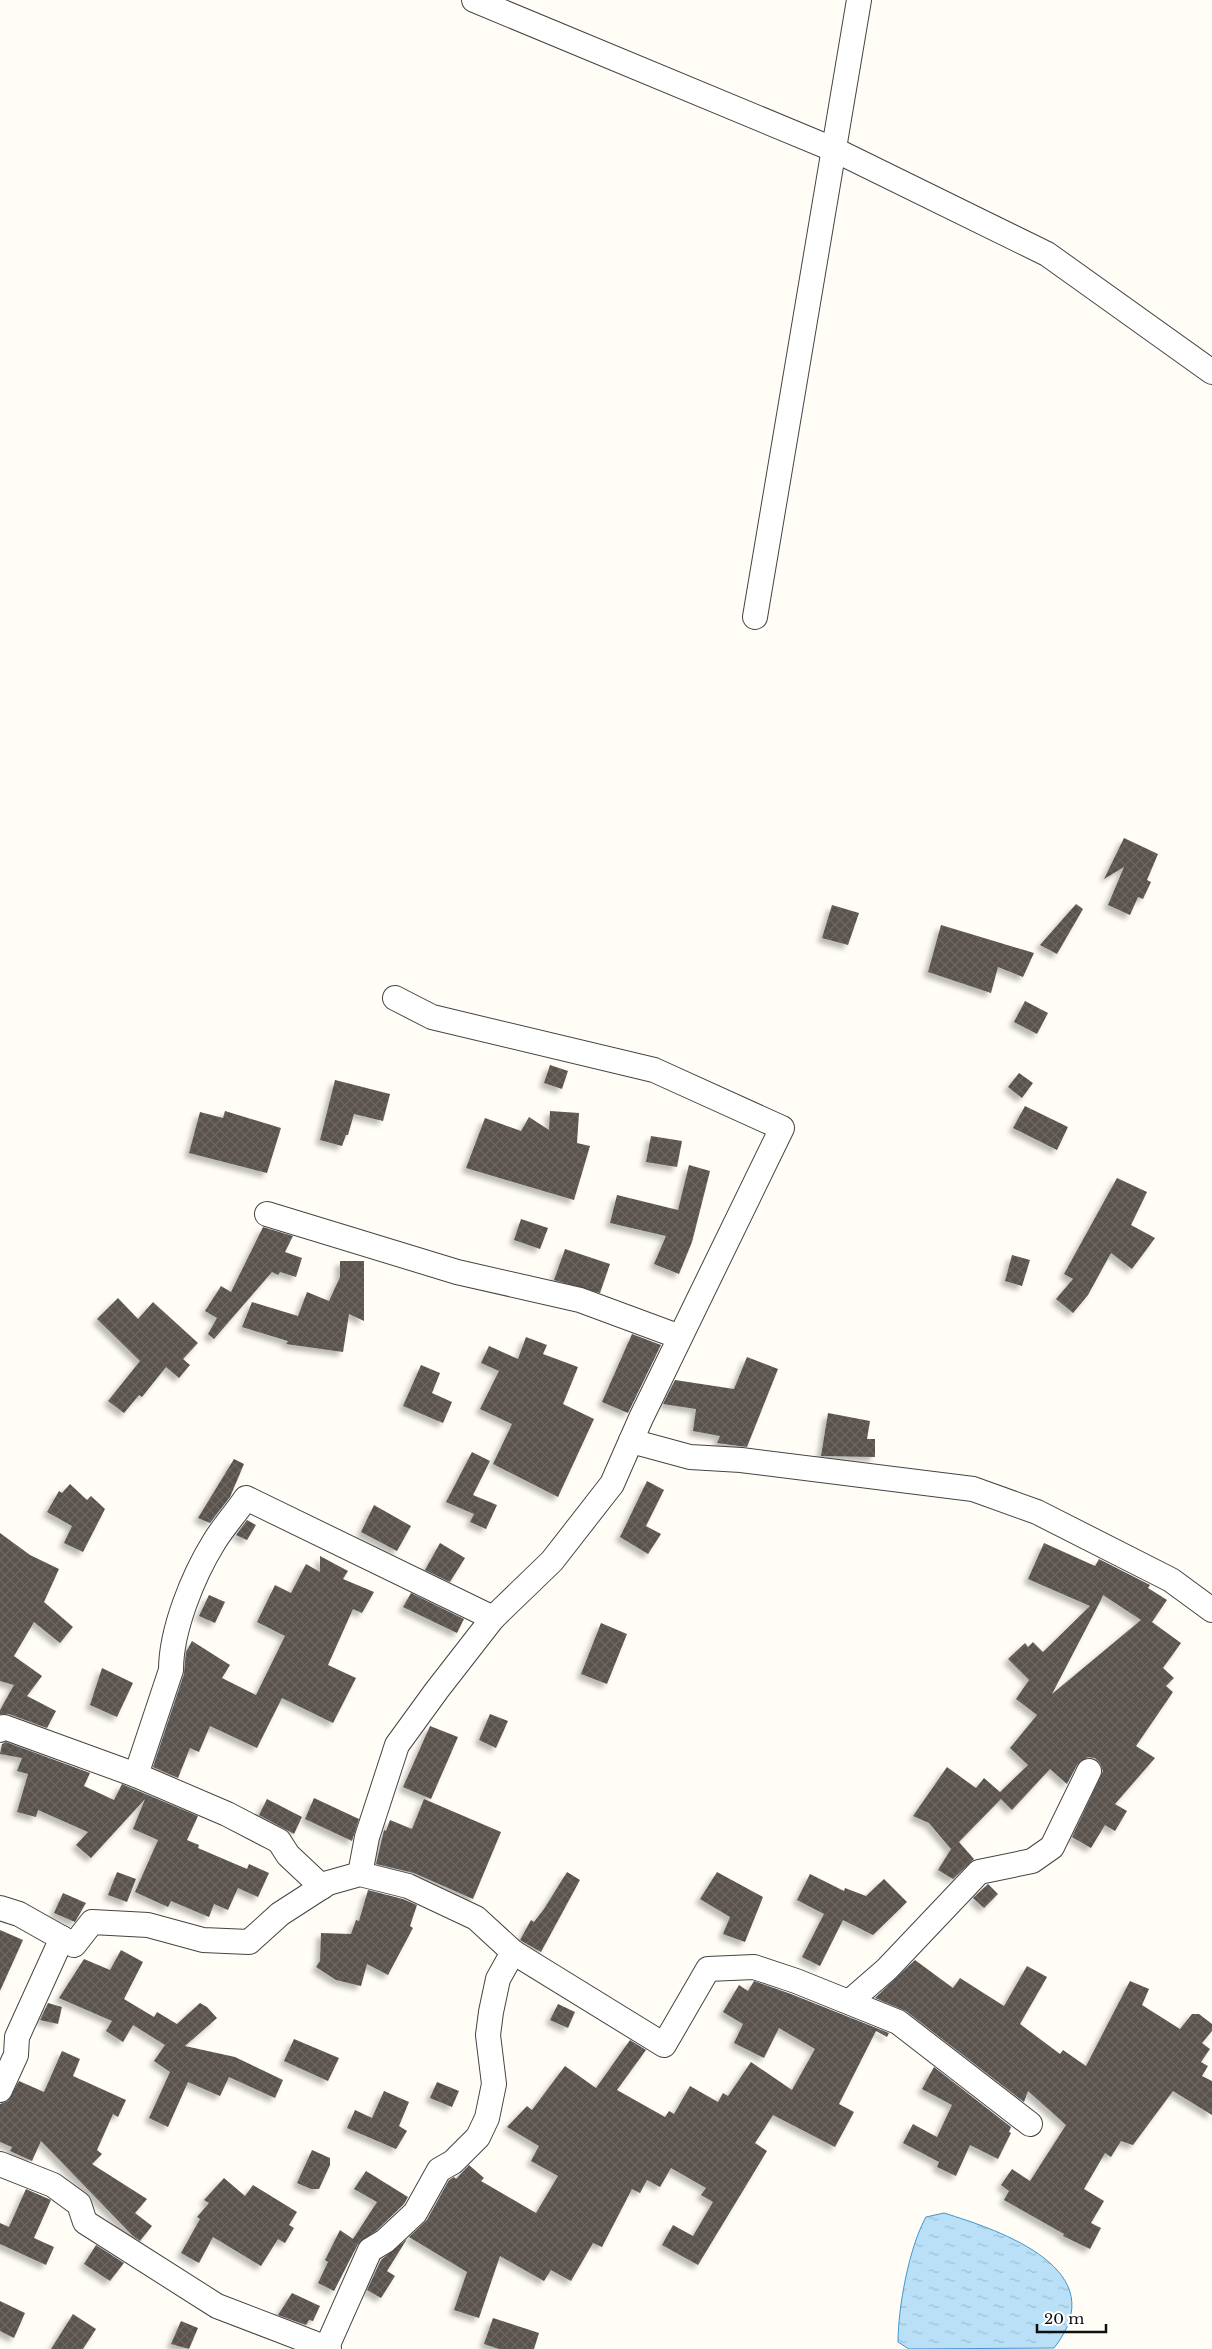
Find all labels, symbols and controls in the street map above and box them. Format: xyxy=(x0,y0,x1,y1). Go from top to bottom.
scale bar xyxy=(1037,2302,1106,2334)
text: 20 m xyxy=(1044,2309,1084,2328)

